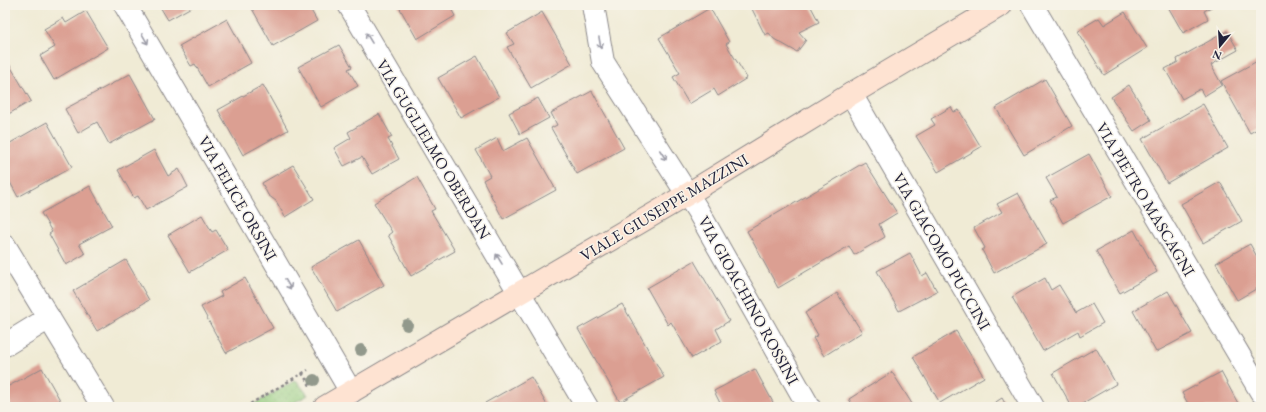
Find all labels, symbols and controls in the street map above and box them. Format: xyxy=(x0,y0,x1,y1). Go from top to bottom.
north arrow xyxy=(1200,26,1240,66)
one-way arrow xyxy=(141,33,149,44)
one-way arrow xyxy=(365,33,373,44)
one-way arrow xyxy=(596,36,604,49)
text: N xyxy=(1210,47,1223,64)
street label: VIA GUGLIELMO OBERDAN xyxy=(372,56,496,243)
street label: VIA PIETRO MASCAGNI xyxy=(1091,118,1200,281)
street label: VIA FELICE ORSINI xyxy=(193,132,282,265)
street label: VIALE GIUSEPPE MAZZINI xyxy=(576,149,753,266)
one-way arrow xyxy=(659,150,667,161)
street label: VIA GIACOMO PUCCINI xyxy=(888,169,996,334)
street label: VIA GIOACHINO ROSSINI xyxy=(693,212,804,389)
one-way arrow xyxy=(495,254,503,265)
one-way arrow xyxy=(285,278,293,290)

